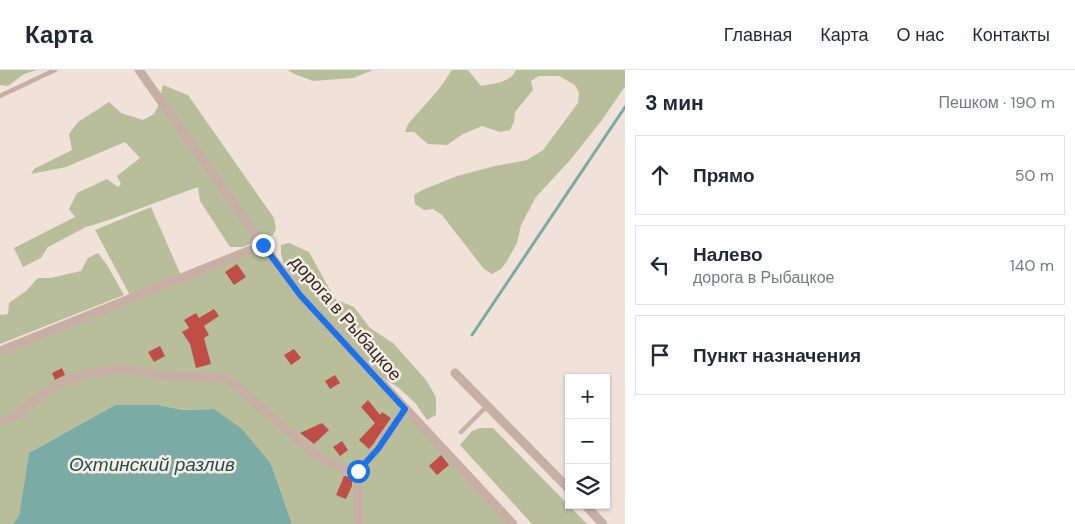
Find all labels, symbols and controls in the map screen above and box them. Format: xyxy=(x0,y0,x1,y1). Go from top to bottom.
text: Карта xyxy=(25,19,93,50)
text: Главная xyxy=(724,23,792,47)
text: Карта xyxy=(820,23,869,47)
text: О нас xyxy=(897,23,944,47)
text: Контакты xyxy=(972,23,1050,47)
text: 3 мин xyxy=(645,89,704,117)
text: Пешком · 190 m xyxy=(939,92,1055,113)
icon: ahead xyxy=(646,161,674,189)
text: Прямо xyxy=(693,163,755,188)
text: 50 m xyxy=(1015,165,1054,186)
route end xyxy=(252,234,275,257)
text: Налево xyxy=(693,242,763,267)
street label: дорога в Рыбацкое xyxy=(285,250,407,386)
icon: left xyxy=(646,251,674,279)
text: 140 m xyxy=(1010,255,1054,276)
text: дорога в Рыбацкое xyxy=(693,267,834,288)
icon: arrive xyxy=(646,341,674,369)
text: Пункт назначения xyxy=(693,343,861,368)
map controls xyxy=(565,374,610,509)
button: + xyxy=(565,374,610,419)
button: − xyxy=(565,419,610,464)
water label: Охтинский разлив xyxy=(69,452,235,477)
route start xyxy=(347,460,370,483)
button: layers xyxy=(565,464,610,509)

